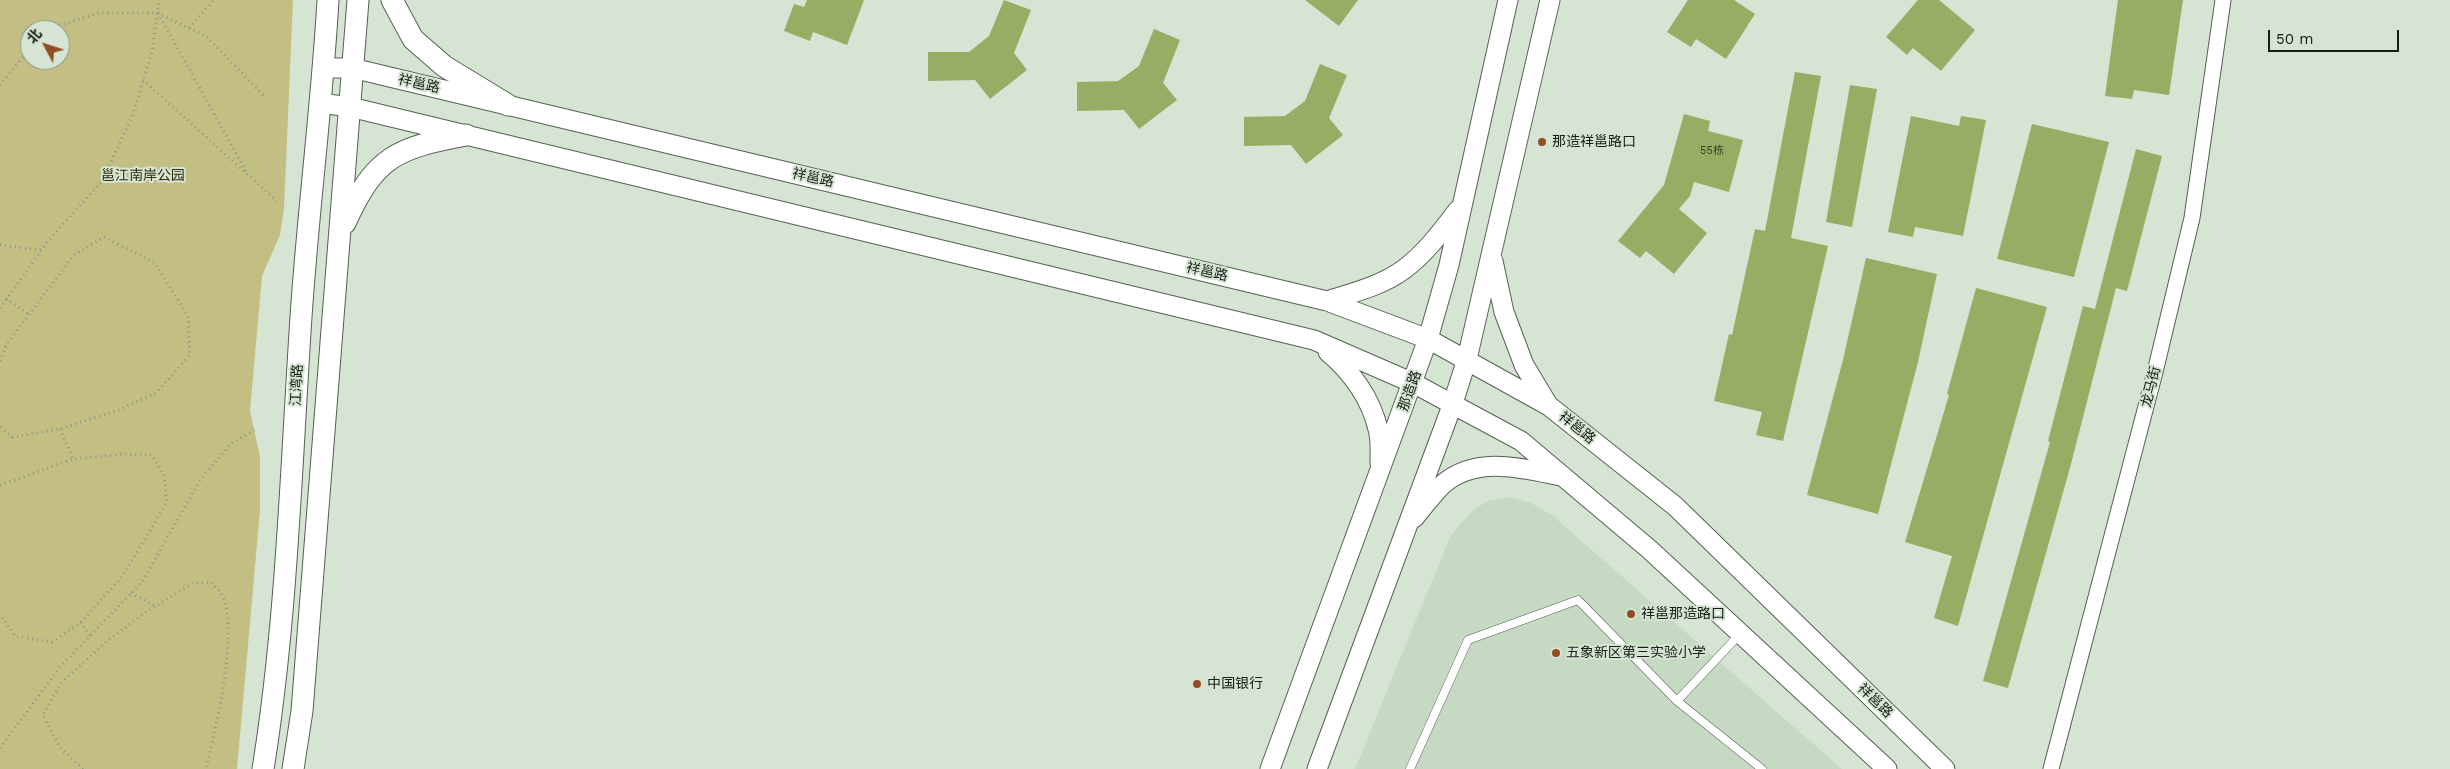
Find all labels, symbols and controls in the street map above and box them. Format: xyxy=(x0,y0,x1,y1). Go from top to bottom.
north arrow xyxy=(20,20,70,70)
scale bar xyxy=(2270,20,2401,52)
text: 北 xyxy=(24,25,45,47)
text: 50 m xyxy=(2276,30,2313,48)
street label: 祥邕路 xyxy=(397,71,441,97)
place label: 那造祥邕路口 xyxy=(1552,134,1636,150)
marker: 那造祥邕路口 xyxy=(1536,136,1548,148)
house number: 55栋 xyxy=(1700,144,1724,158)
street label: 祥邕路 xyxy=(791,165,835,191)
park label: 邕江南岸公园 xyxy=(101,168,185,184)
street label: 祥邕路 xyxy=(1185,259,1229,285)
street label: 江湾路 xyxy=(288,364,306,406)
street label: 龙马街 xyxy=(2138,365,2164,409)
street label: 那造路 xyxy=(1395,368,1425,414)
street label: 祥邕路 xyxy=(1555,408,1599,448)
place label: 祥邕那造路口 xyxy=(1641,606,1725,622)
marker: 祥邕那造路口 xyxy=(1625,608,1637,620)
place label: 五象新区第三实验小学 xyxy=(1566,645,1706,661)
marker: 五象新区第三实验小学 xyxy=(1550,647,1562,659)
place label: 中国银行 xyxy=(1207,676,1263,692)
marker: 中国银行 xyxy=(1191,678,1203,690)
street label: 祥邕路 xyxy=(1854,680,1896,722)

